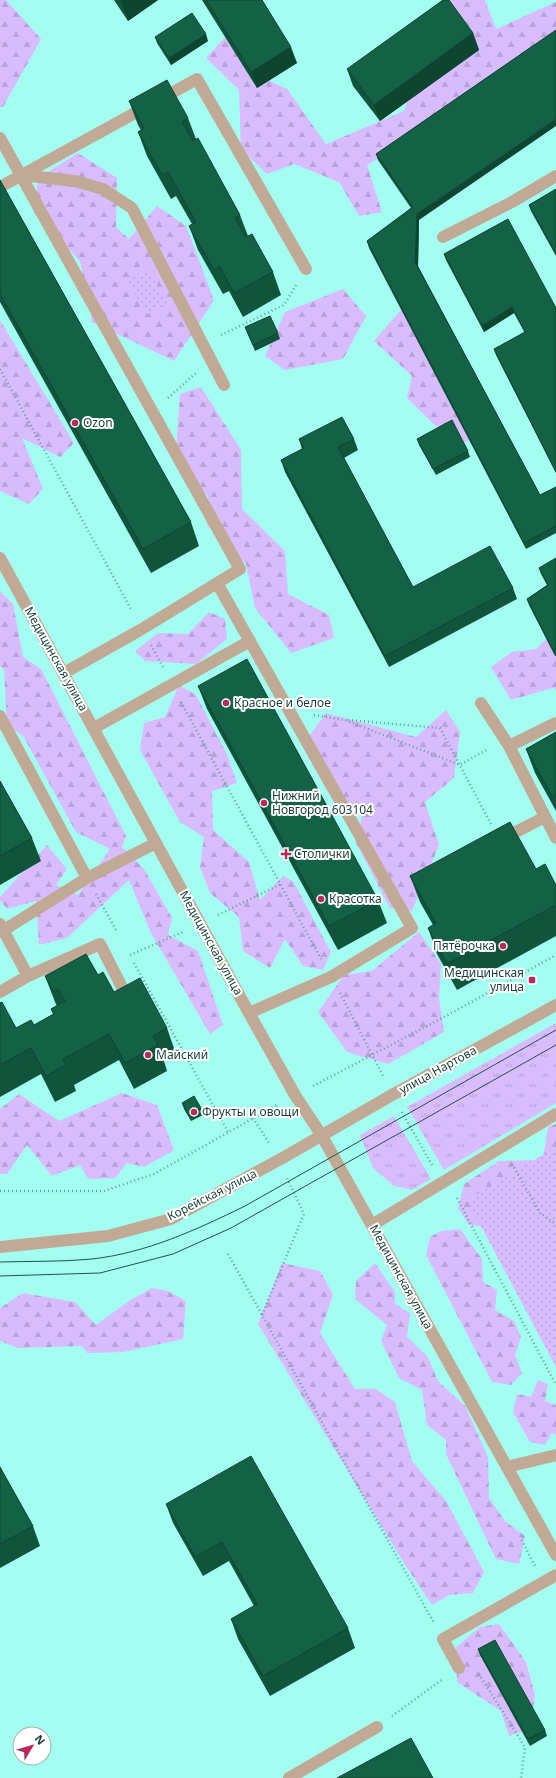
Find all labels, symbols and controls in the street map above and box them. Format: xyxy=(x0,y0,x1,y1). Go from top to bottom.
place label: Ozon xyxy=(83,414,113,431)
marker: Ozon xyxy=(70,418,80,428)
street label: Медицинская улица xyxy=(21,603,92,714)
place label: Красное и белое xyxy=(234,694,331,711)
marker: Красное и белое xyxy=(221,698,231,708)
place label: Нижний Новгород 603104 xyxy=(272,787,373,818)
marker: Нижний Новгород 603104 xyxy=(259,798,269,808)
place label: Столички xyxy=(294,845,350,862)
marker: Столички xyxy=(281,849,291,859)
street label: Медицинская улица xyxy=(176,887,247,998)
place label: Красотка xyxy=(329,890,382,907)
marker: Красотка xyxy=(316,894,326,904)
place label: Пятёрочка xyxy=(433,937,495,954)
marker: Пятёрочка xyxy=(498,941,508,951)
place label: Медицинская улица xyxy=(444,964,524,995)
marker: Медицинская улица xyxy=(527,975,537,985)
street label: улица Нартова xyxy=(396,1041,479,1098)
place label: Майский xyxy=(156,1046,208,1063)
marker: Майский xyxy=(143,1050,153,1060)
place label: Фрукты и овощи xyxy=(202,1103,299,1120)
marker: Фрукты и овощи xyxy=(189,1107,199,1117)
street label: Корейская улица xyxy=(164,1165,260,1224)
street label: Медицинская улица xyxy=(366,1221,437,1332)
north arrow xyxy=(12,1726,52,1766)
text: N xyxy=(32,1731,49,1748)

